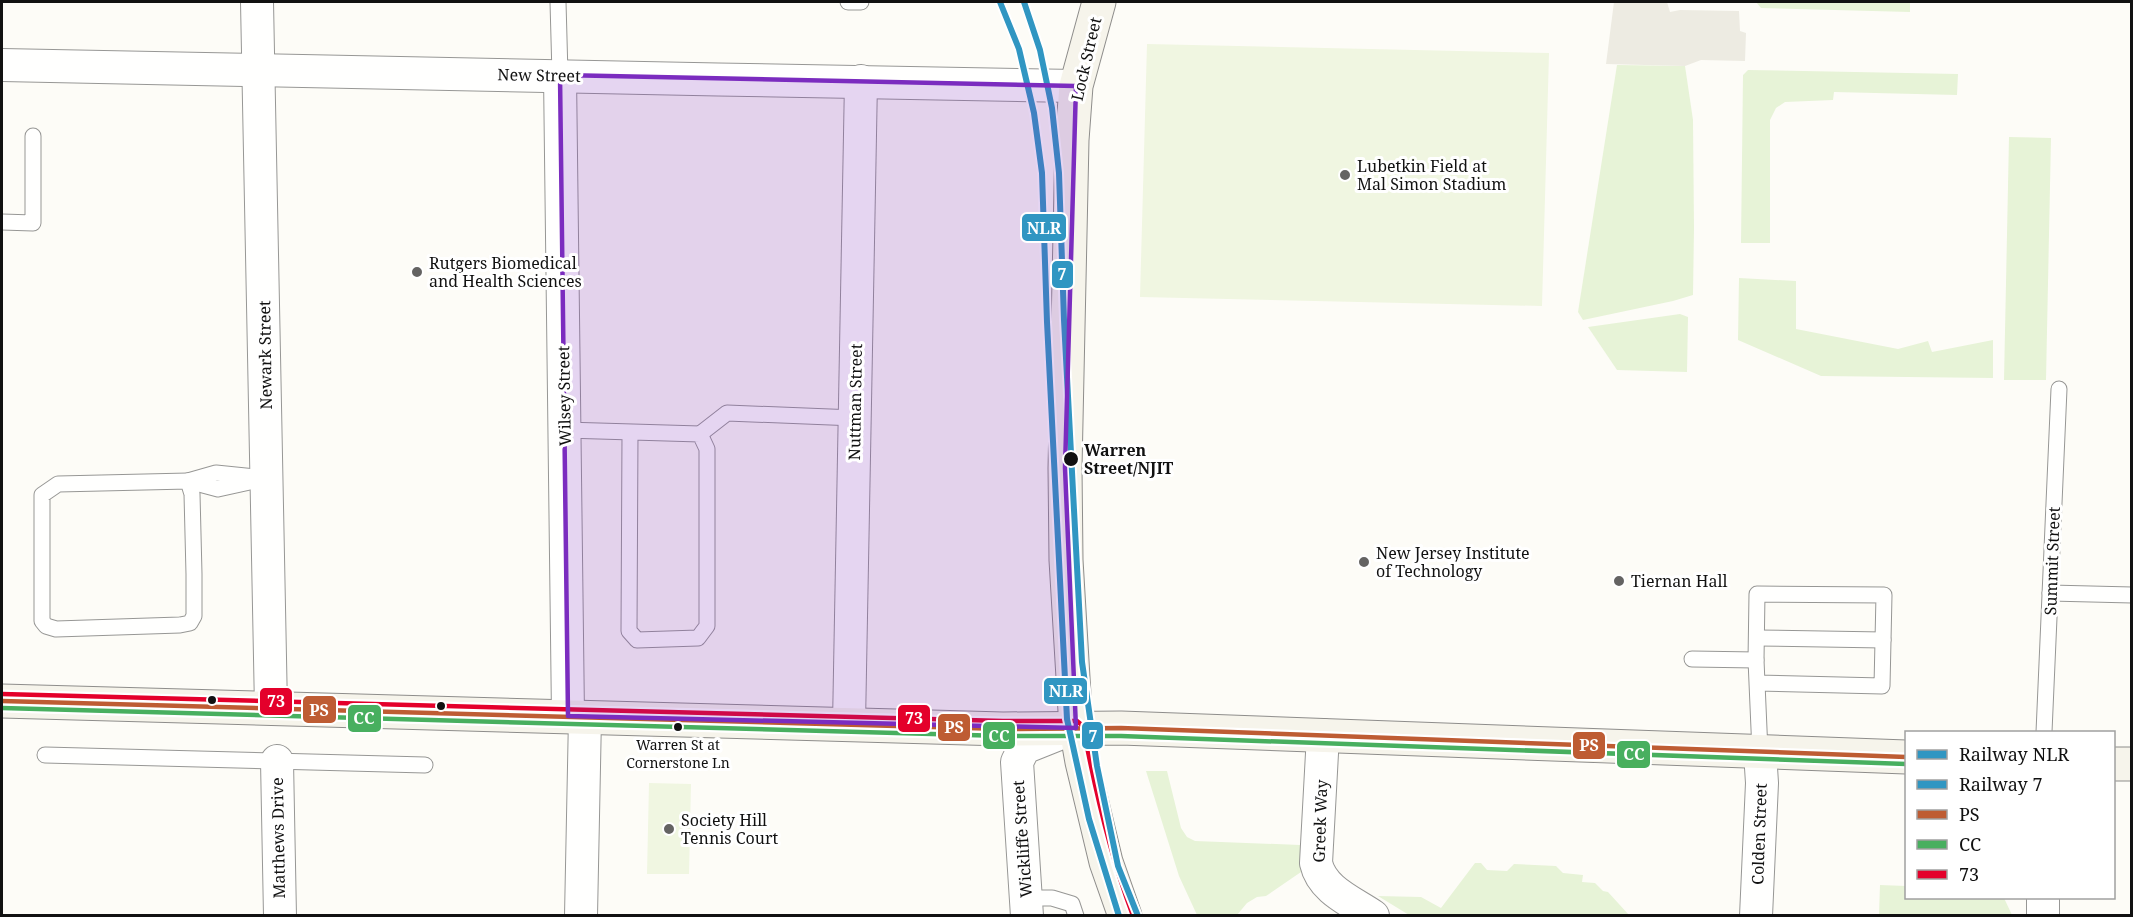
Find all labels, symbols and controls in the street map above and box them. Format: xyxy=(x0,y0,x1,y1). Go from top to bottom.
street label: Lock Street xyxy=(1066,15,1106,103)
street label: New Street xyxy=(497,63,581,87)
place label: Lubetkin Field at Mal Simon Stadium xyxy=(1357,155,1506,195)
marker: Lubetkin Field at Mal Simon Stadium xyxy=(1338,168,1352,182)
line badge: NLR xyxy=(1021,213,1067,242)
text: NLR xyxy=(1027,217,1062,239)
place label: Rutgers Biomedical and Health Sciences xyxy=(429,252,582,292)
line badge: 7 xyxy=(1051,260,1074,289)
text: 7 xyxy=(1057,263,1067,285)
marker: Rutgers Biomedical and Health Sciences xyxy=(410,265,424,279)
street label: Newark Street xyxy=(253,300,277,410)
street label: Nuttman Street xyxy=(843,343,867,461)
street label: Wilsey Street xyxy=(552,345,576,446)
place label: Warren Street/NJIT xyxy=(1084,439,1174,479)
marker: Warren Street/NJIT xyxy=(1062,450,1080,468)
street label: Summit Street xyxy=(2039,506,2065,616)
place label: New Jersey Institute of Technology xyxy=(1376,542,1530,582)
marker: New Jersey Institute of Technology xyxy=(1357,555,1371,569)
place label: Tiernan Hall xyxy=(1631,570,1727,592)
marker: Tiernan Hall xyxy=(1612,574,1626,588)
line badge: NLR xyxy=(1043,677,1088,705)
text: NLR xyxy=(1049,680,1084,702)
line badge: 73 xyxy=(259,687,293,716)
text: 73 xyxy=(267,690,285,712)
unlabelled marker xyxy=(206,694,218,706)
line badge: PS xyxy=(302,695,337,724)
text: PS xyxy=(309,699,329,721)
unlabelled marker xyxy=(435,700,447,712)
line badge: CC xyxy=(347,704,382,733)
line badge: 73 xyxy=(897,704,931,733)
text: CC xyxy=(353,707,375,729)
text: 73 xyxy=(905,707,923,729)
line badge: PS xyxy=(937,713,971,742)
text: PS xyxy=(944,716,964,738)
marker: Warren St at Cornerstone Ln xyxy=(672,721,684,733)
line badge: CC xyxy=(982,721,1016,750)
line badge: 7 xyxy=(1081,721,1104,750)
text: CC xyxy=(988,725,1010,747)
text: 7 xyxy=(1088,725,1098,747)
line badge: PS xyxy=(1572,731,1606,760)
legend xyxy=(1905,731,2115,899)
text: PS xyxy=(1579,734,1599,756)
place label: Warren St at Cornerstone Ln xyxy=(626,735,730,772)
line badge: CC xyxy=(1616,740,1651,769)
text: Railway NLR xyxy=(1959,742,2069,766)
text: CC xyxy=(1623,743,1645,765)
text: Railway 7 xyxy=(1959,772,2042,796)
street label: Matthews Drive xyxy=(266,777,290,899)
street label: Greek Way xyxy=(1308,778,1332,863)
street label: Wickliffe Street xyxy=(1007,779,1037,899)
street label: Colden Street xyxy=(1746,783,1772,885)
text: PS xyxy=(1959,802,1980,826)
place label: Society Hill Tennis Court xyxy=(681,809,778,849)
marker: Society Hill Tennis Court xyxy=(662,822,676,836)
text: CC xyxy=(1959,832,1981,856)
text: 73 xyxy=(1959,862,1979,886)

